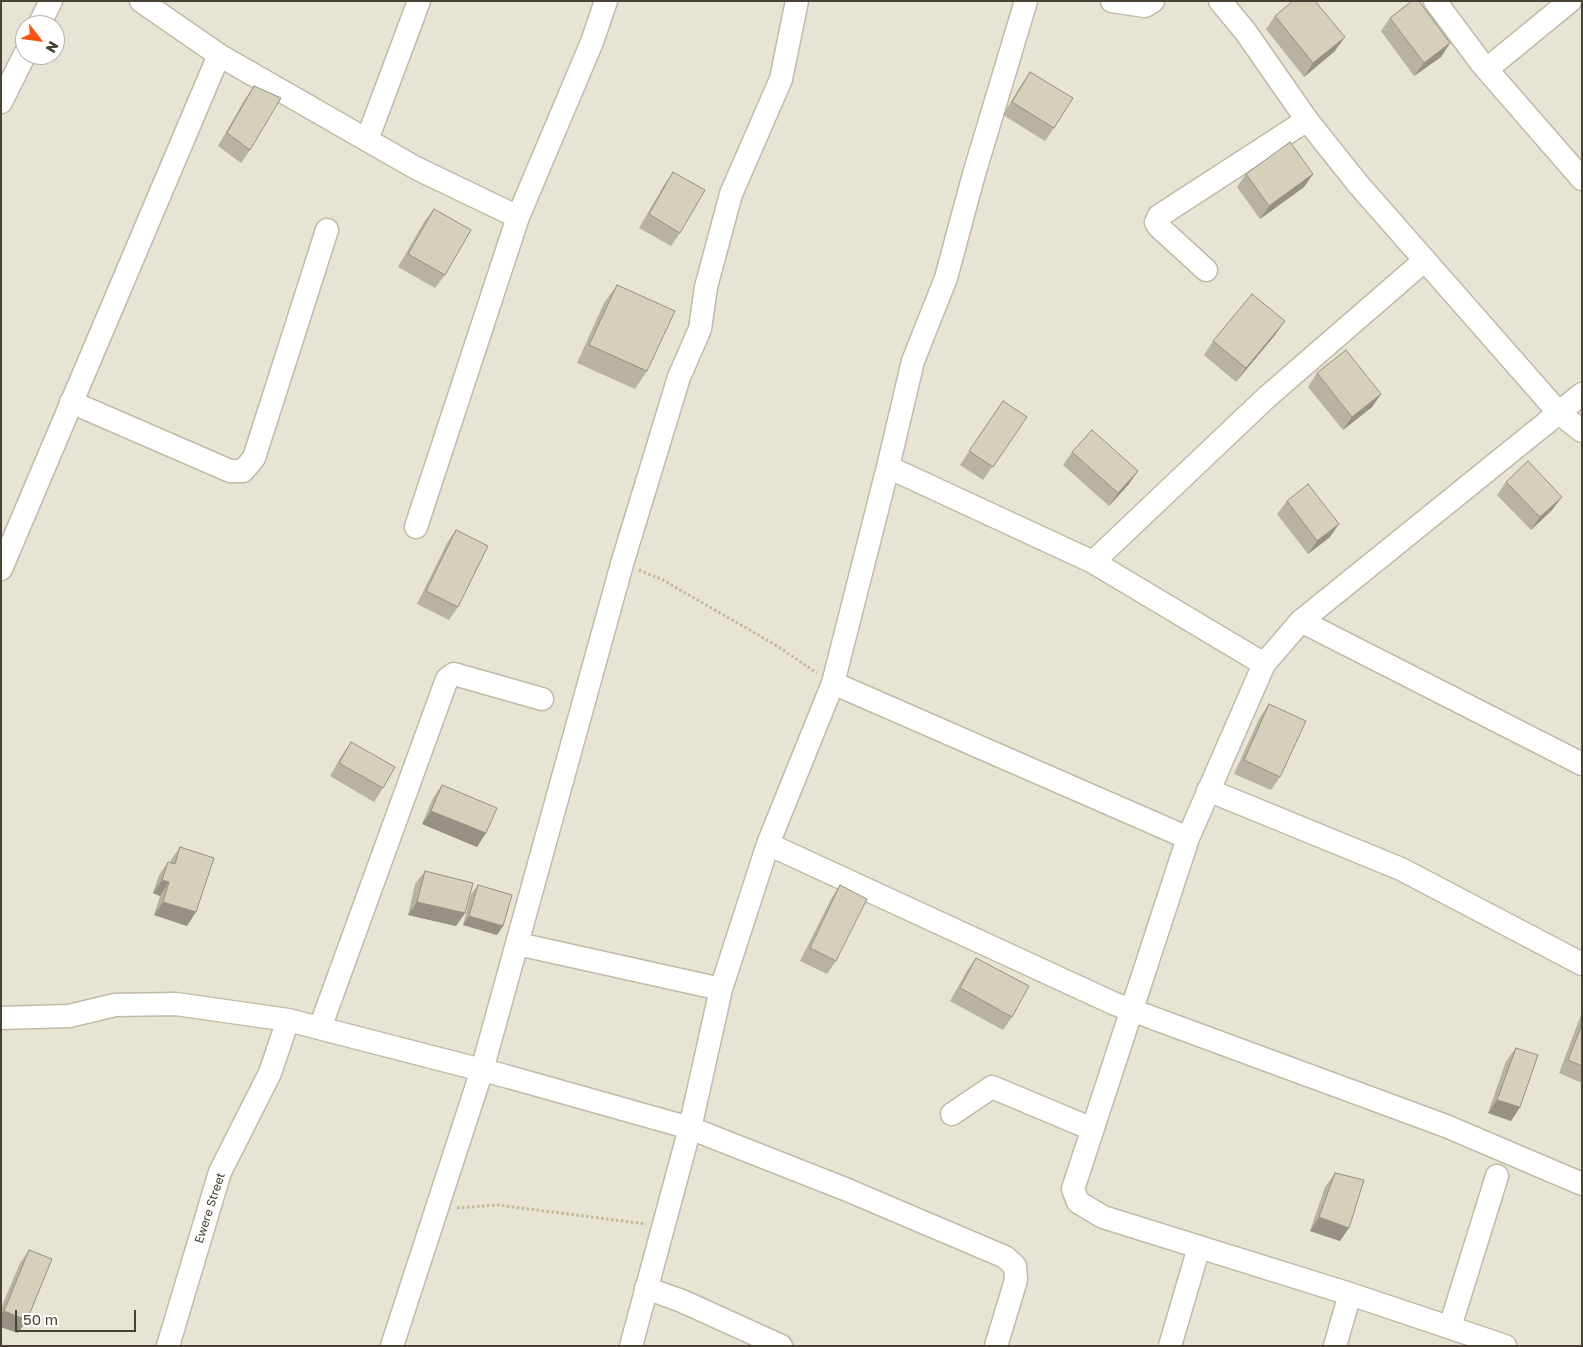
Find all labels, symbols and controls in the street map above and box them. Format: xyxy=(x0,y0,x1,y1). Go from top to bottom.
north arrow xyxy=(15,15,65,65)
text: N xyxy=(43,38,63,56)
street label: Ewere Street xyxy=(192,1171,228,1245)
scale bar xyxy=(18,1300,139,1332)
text: 50 m xyxy=(23,1310,58,1328)

